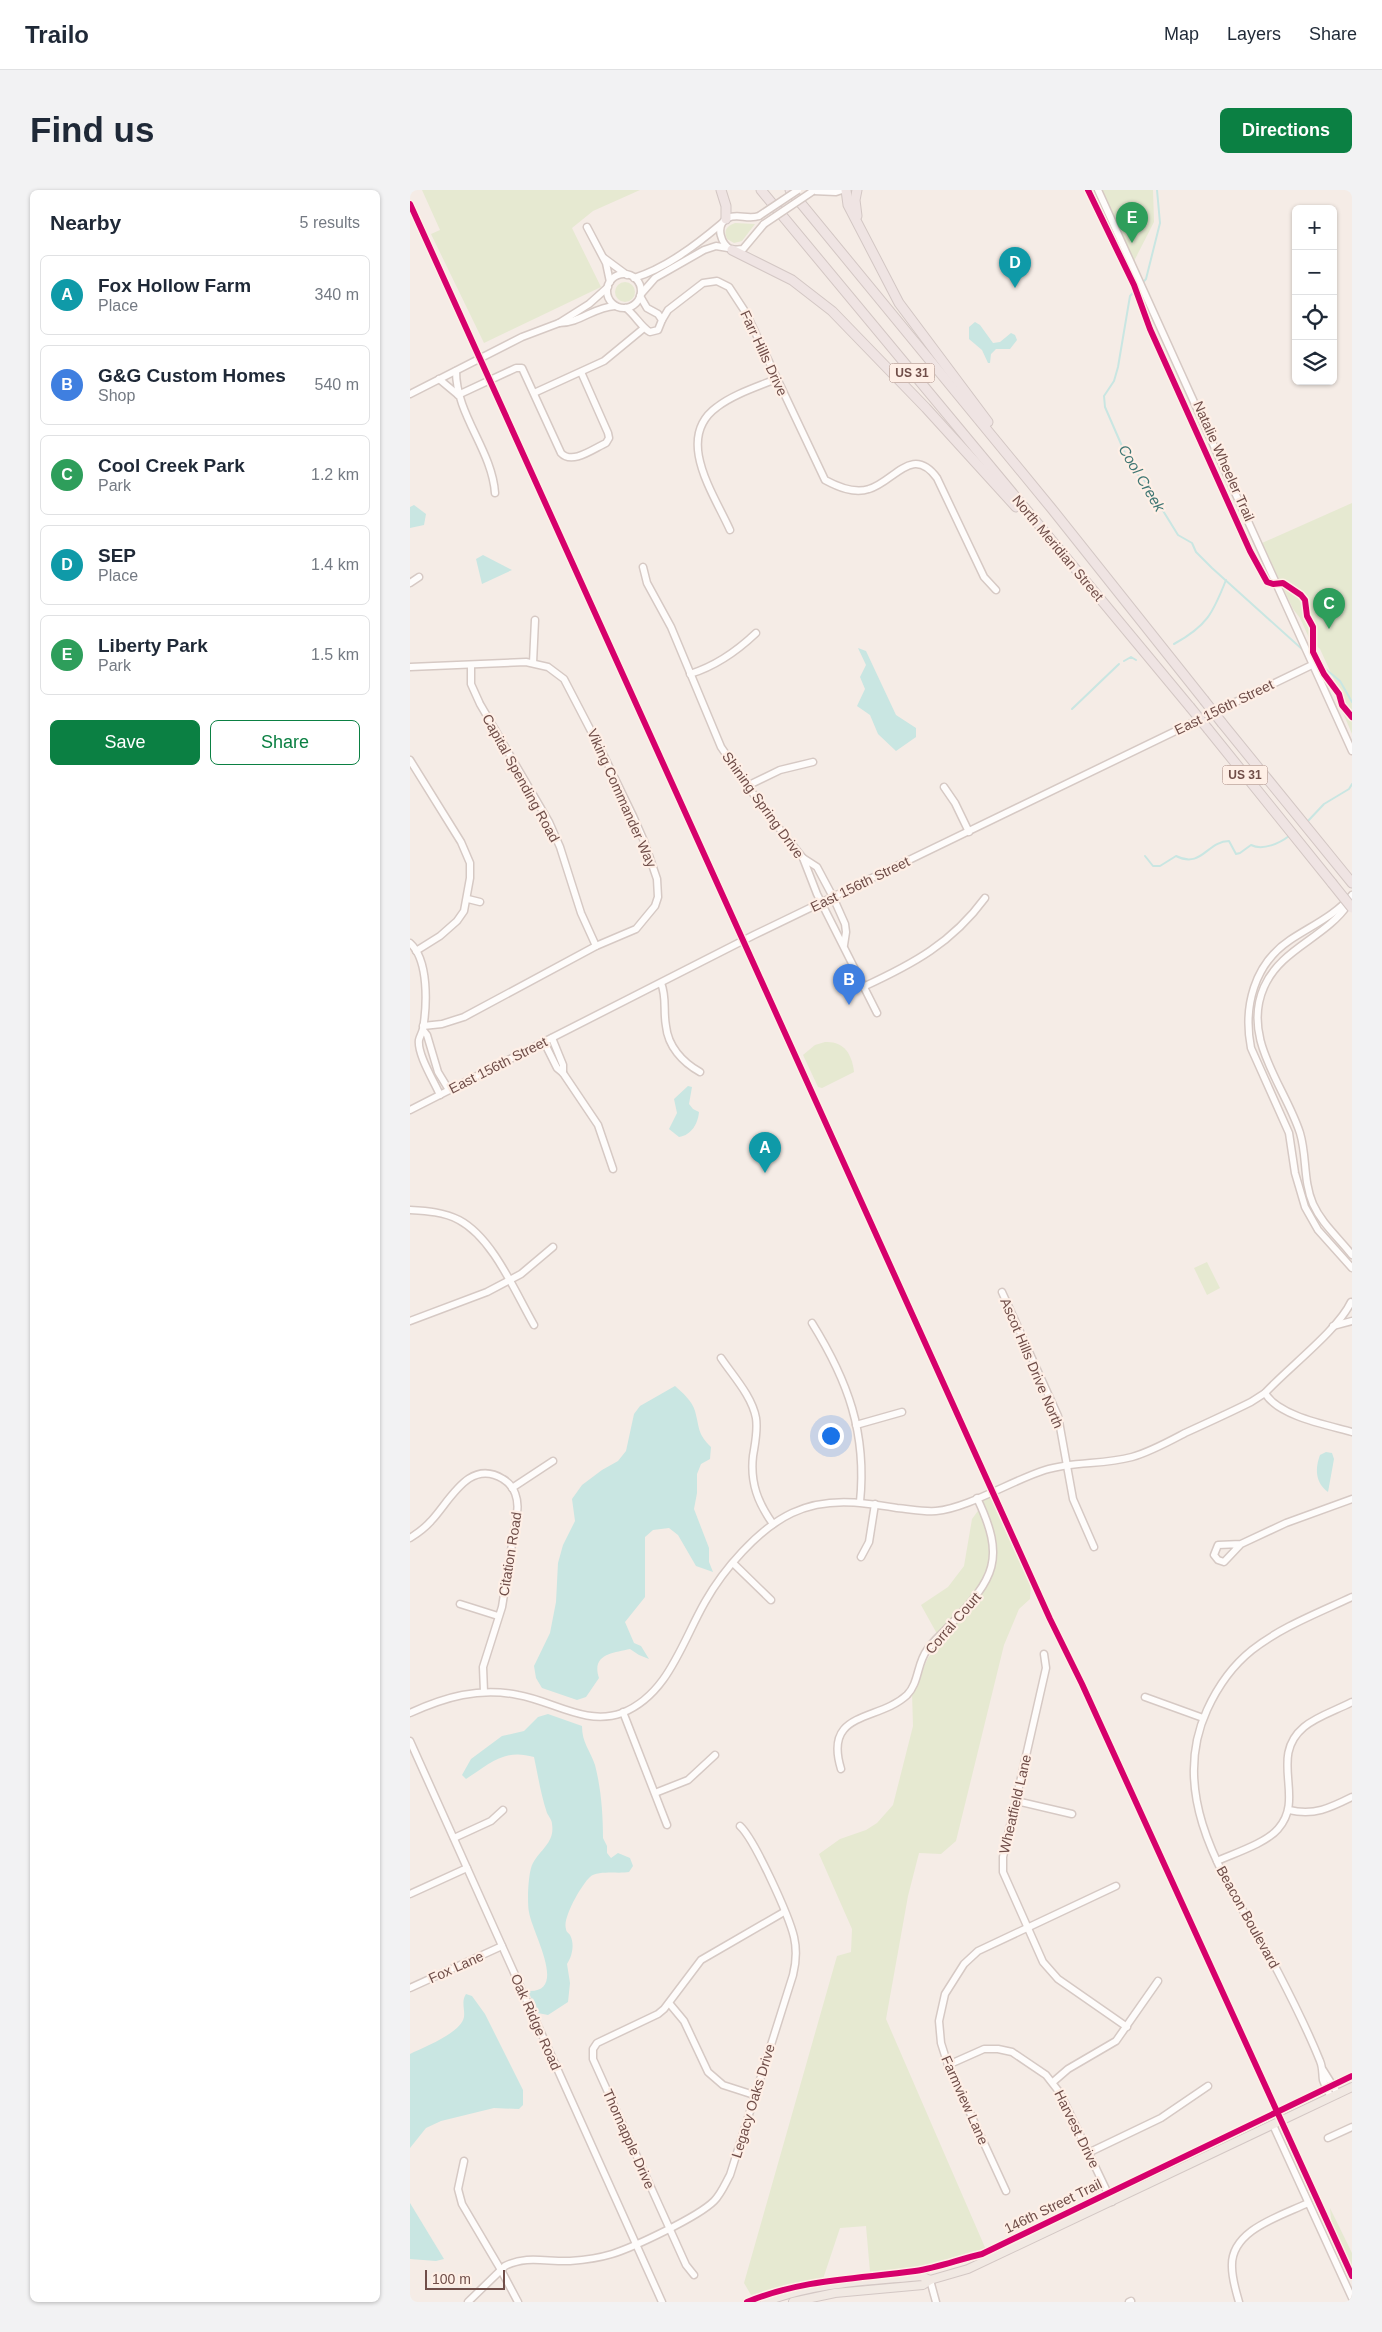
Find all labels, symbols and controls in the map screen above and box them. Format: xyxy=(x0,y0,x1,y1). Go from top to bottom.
text: Trailo xyxy=(25,21,89,48)
text: Map xyxy=(1164,24,1199,44)
text: Layers xyxy=(1227,24,1281,44)
text: Share xyxy=(1309,24,1357,44)
button: Directions xyxy=(1220,108,1352,153)
text: Find us xyxy=(30,110,154,149)
pin: E xyxy=(1116,202,1148,243)
map controls xyxy=(1292,205,1337,385)
button: + xyxy=(1292,205,1337,250)
text: Nearby xyxy=(50,211,121,234)
text: 5 results xyxy=(300,214,360,231)
pin: D xyxy=(999,247,1031,288)
button: − xyxy=(1292,250,1337,295)
text: Fox Hollow Farm xyxy=(98,275,251,296)
text: A xyxy=(61,286,73,303)
text: 340 m xyxy=(315,286,359,303)
button: locate xyxy=(1292,295,1337,340)
text: Place xyxy=(98,297,138,314)
street label: Farr Hills Drive xyxy=(737,308,791,399)
button: layers xyxy=(1292,340,1337,385)
road number: US 31 xyxy=(890,364,934,382)
text: G&G Custom Homes xyxy=(98,365,286,386)
text: B xyxy=(61,376,73,393)
text: 540 m xyxy=(315,376,359,393)
text: Shop xyxy=(98,387,135,404)
street label: Natalie Wheeler Trail xyxy=(1190,398,1258,524)
water label: Cool Creek xyxy=(1115,441,1169,516)
text: Cool Creek Park xyxy=(98,455,245,476)
text: C xyxy=(61,466,73,483)
text: 1.2 km xyxy=(311,466,359,483)
text: Park xyxy=(98,477,131,494)
street label: North Meridian Street xyxy=(1009,492,1107,604)
text: SEP xyxy=(98,545,136,566)
text: D xyxy=(61,556,73,573)
text: 1.4 km xyxy=(311,556,359,573)
text: Place xyxy=(98,567,138,584)
pin: C xyxy=(1313,588,1345,629)
text: Liberty Park xyxy=(98,635,208,656)
text: E xyxy=(62,646,72,663)
text: 1.5 km xyxy=(311,646,359,663)
text: Park xyxy=(98,657,131,674)
street label: East 156th Street xyxy=(1172,676,1276,738)
street label: Capital Spending Road xyxy=(479,711,563,845)
button: Save xyxy=(50,720,200,765)
button: Share xyxy=(210,720,360,765)
street label: Viking Commander Way xyxy=(584,726,660,870)
street label: Shining Spring Drive xyxy=(719,749,807,861)
road number: US 31 xyxy=(1222,766,1268,784)
street label: East 156th Street xyxy=(808,853,912,915)
pin: B xyxy=(833,964,865,1005)
street label: East 156th Street xyxy=(446,1033,550,1097)
pin: A xyxy=(749,1132,781,1173)
street label: Ascot Hills Drive North xyxy=(997,1295,1067,1431)
your location xyxy=(818,1423,844,1449)
street label: Citation Road xyxy=(495,1511,525,1597)
street label: Corral Court xyxy=(922,1589,984,1657)
street label: Wheatfield Lane xyxy=(996,1753,1034,1855)
street label: Beacon Boulevard xyxy=(1213,1863,1283,1971)
street label: Fox Lane xyxy=(426,1948,486,1986)
street label: Oak Ridge Road xyxy=(508,1971,564,2073)
street label: Legacy Oaks Drive xyxy=(728,2042,778,2160)
street label: Farmview Lane xyxy=(938,2053,992,2147)
street label: Thornapple Drive xyxy=(600,2087,658,2191)
street label: Harvest Drive xyxy=(1051,2087,1103,2171)
street label: 146th Street Trail xyxy=(1002,2175,1104,2237)
scale bar xyxy=(425,2267,505,2290)
text: 100 m xyxy=(432,2271,471,2287)

